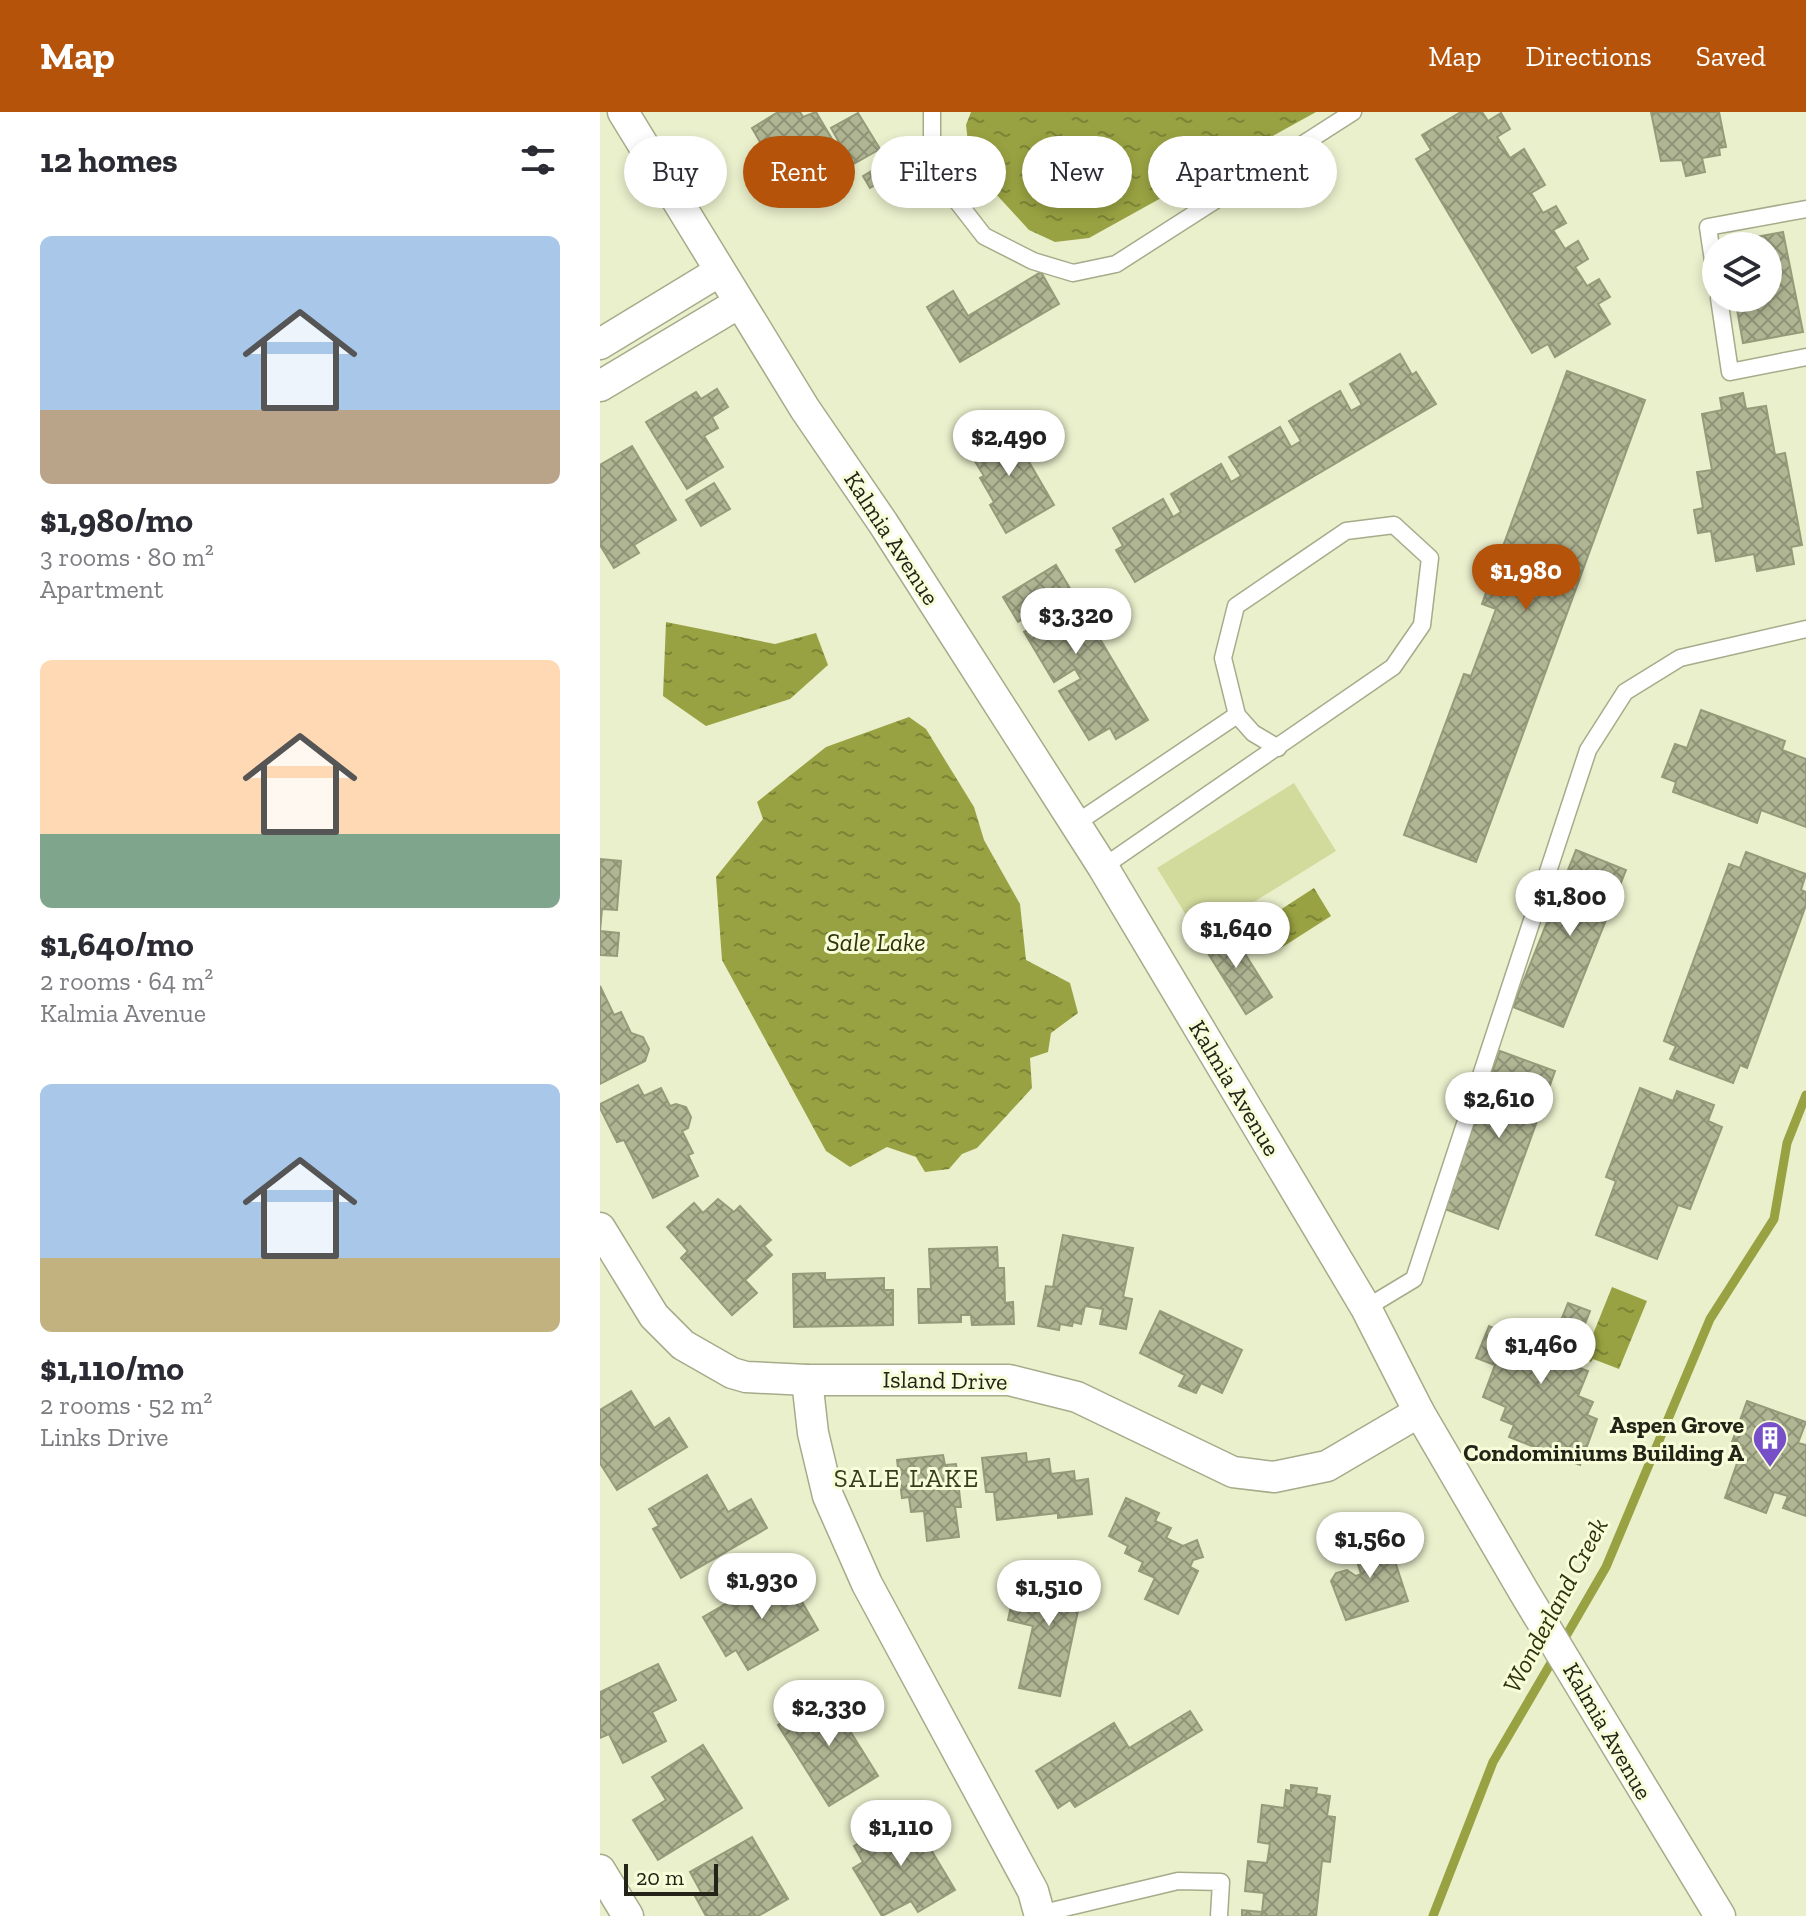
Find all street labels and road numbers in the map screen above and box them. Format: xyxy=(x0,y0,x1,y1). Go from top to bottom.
street label: Kalmia Avenue xyxy=(838,466,946,610)
street label: Kalmia Avenue xyxy=(1183,1015,1287,1161)
street label: Island Drive xyxy=(882,1364,1008,1396)
street label: Kalmia Avenue xyxy=(1557,1657,1659,1805)

